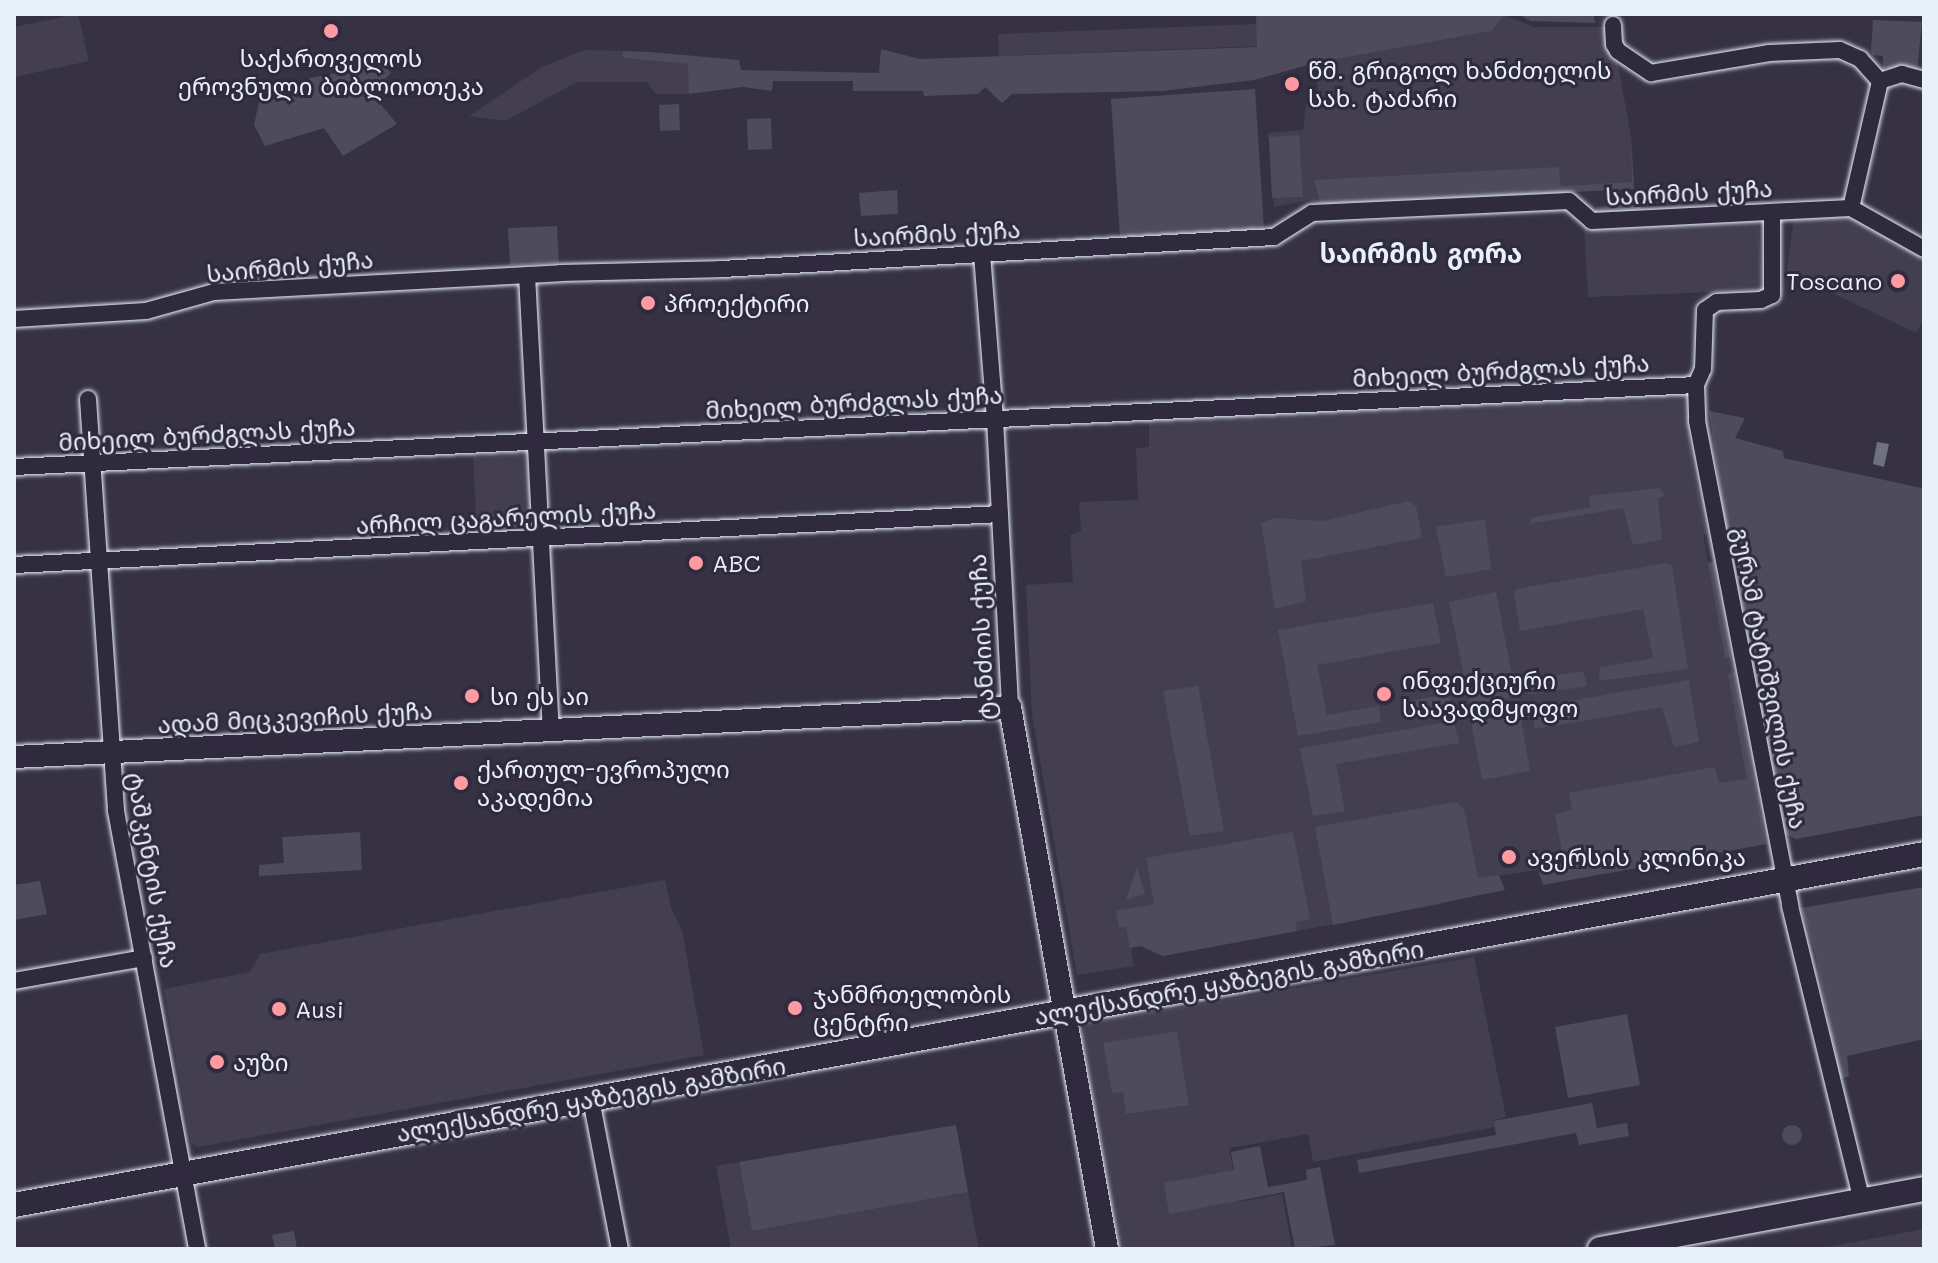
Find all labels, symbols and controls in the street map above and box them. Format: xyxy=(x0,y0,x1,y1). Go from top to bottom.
marker: საქართველოს ეროვნული ბიბლიოთეკა xyxy=(322,22,340,40)
place label: საქართველოს ეროვნული ბიბლიოთეკა xyxy=(178,44,484,100)
place label: წმ. გრიგოლ ხანძთელის სახ. ტაძარი xyxy=(1308,56,1612,112)
marker: წმ. გრიგოლ ხანძთელის სახ. ტაძარი xyxy=(1283,75,1301,93)
street label: საირმის ქუჩა xyxy=(1605,173,1773,211)
street label: საირმის ქუჩა xyxy=(853,214,1021,252)
district label: საირმის გორა xyxy=(1320,238,1522,270)
street label: საირმის ქუჩა xyxy=(205,244,375,288)
place label: Toscano xyxy=(1786,267,1882,295)
marker: Toscano xyxy=(1889,272,1907,290)
place label: პროექტირი xyxy=(664,289,810,317)
marker: პროექტირი xyxy=(639,294,657,312)
street label: მიხეილ ბურძგლას ქუჩა xyxy=(1352,348,1650,392)
street label: მიხეილ ბურძგლას ქუჩა xyxy=(705,380,1003,424)
street label: მიხეილ ბურძგლას ქუჩა xyxy=(58,412,356,456)
street label: არჩილ ცაგარელის ქუჩა xyxy=(355,495,657,539)
street label: გურამ ტატიშვილის ქუჩა xyxy=(1727,525,1813,831)
place label: ABC xyxy=(712,549,761,577)
street label: ტანძიის ქუჩა xyxy=(962,553,1000,721)
marker: ABC xyxy=(687,554,705,572)
place label: ინფექციური საავადმყოფო xyxy=(1402,666,1578,722)
place label: სი ეს აი xyxy=(490,682,589,710)
marker: ინფექციური საავადმყოფო xyxy=(1373,683,1395,705)
marker: სი ეს აი xyxy=(461,685,483,707)
street label: ადამ მიცკევიჩის ქუჩა xyxy=(157,695,433,739)
place label: ქართულ-ევროპული აკადემია xyxy=(477,755,730,811)
street label: ტაშკენტის ქუჩა xyxy=(122,770,184,970)
marker: ქართულ-ევროპული აკადემია xyxy=(452,774,470,792)
place label: ავერსის კლინიკა xyxy=(1527,843,1746,871)
marker: ავერსის კლინიკა xyxy=(1498,846,1520,868)
street label: ალექსანდრე ყაზბეგის გამზირი xyxy=(1032,934,1426,1030)
place label: ჯანმრთელობის ცენტრი xyxy=(813,980,1011,1036)
place label: Ausi xyxy=(295,995,344,1023)
marker: ჯანმრთელობის ცენტრი xyxy=(784,997,806,1019)
marker: Ausi xyxy=(270,1000,288,1018)
place label: აუზი xyxy=(233,1048,289,1076)
street label: ალექსანდრე ყაზბეგის გამზირი xyxy=(394,1051,788,1147)
marker: აუზი xyxy=(208,1053,226,1071)

